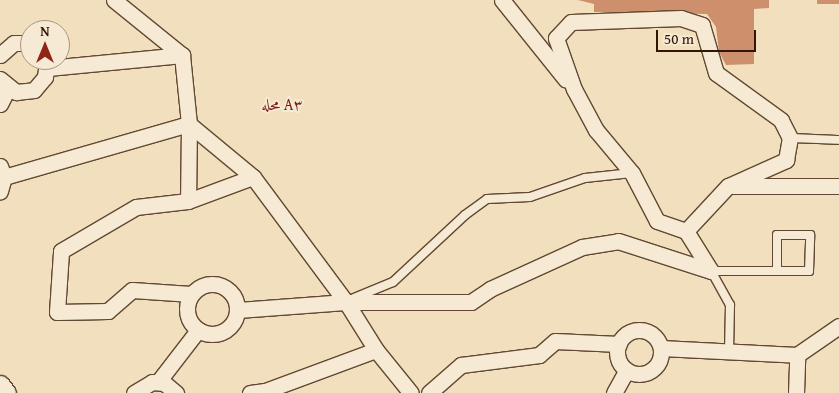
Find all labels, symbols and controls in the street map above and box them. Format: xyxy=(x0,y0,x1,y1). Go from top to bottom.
north arrow xyxy=(20,20,70,70)
scale bar xyxy=(659,20,759,52)
text: N xyxy=(40,21,50,41)
text: 50 m xyxy=(664,28,694,49)
district label: محله A۳ xyxy=(261,94,303,114)

